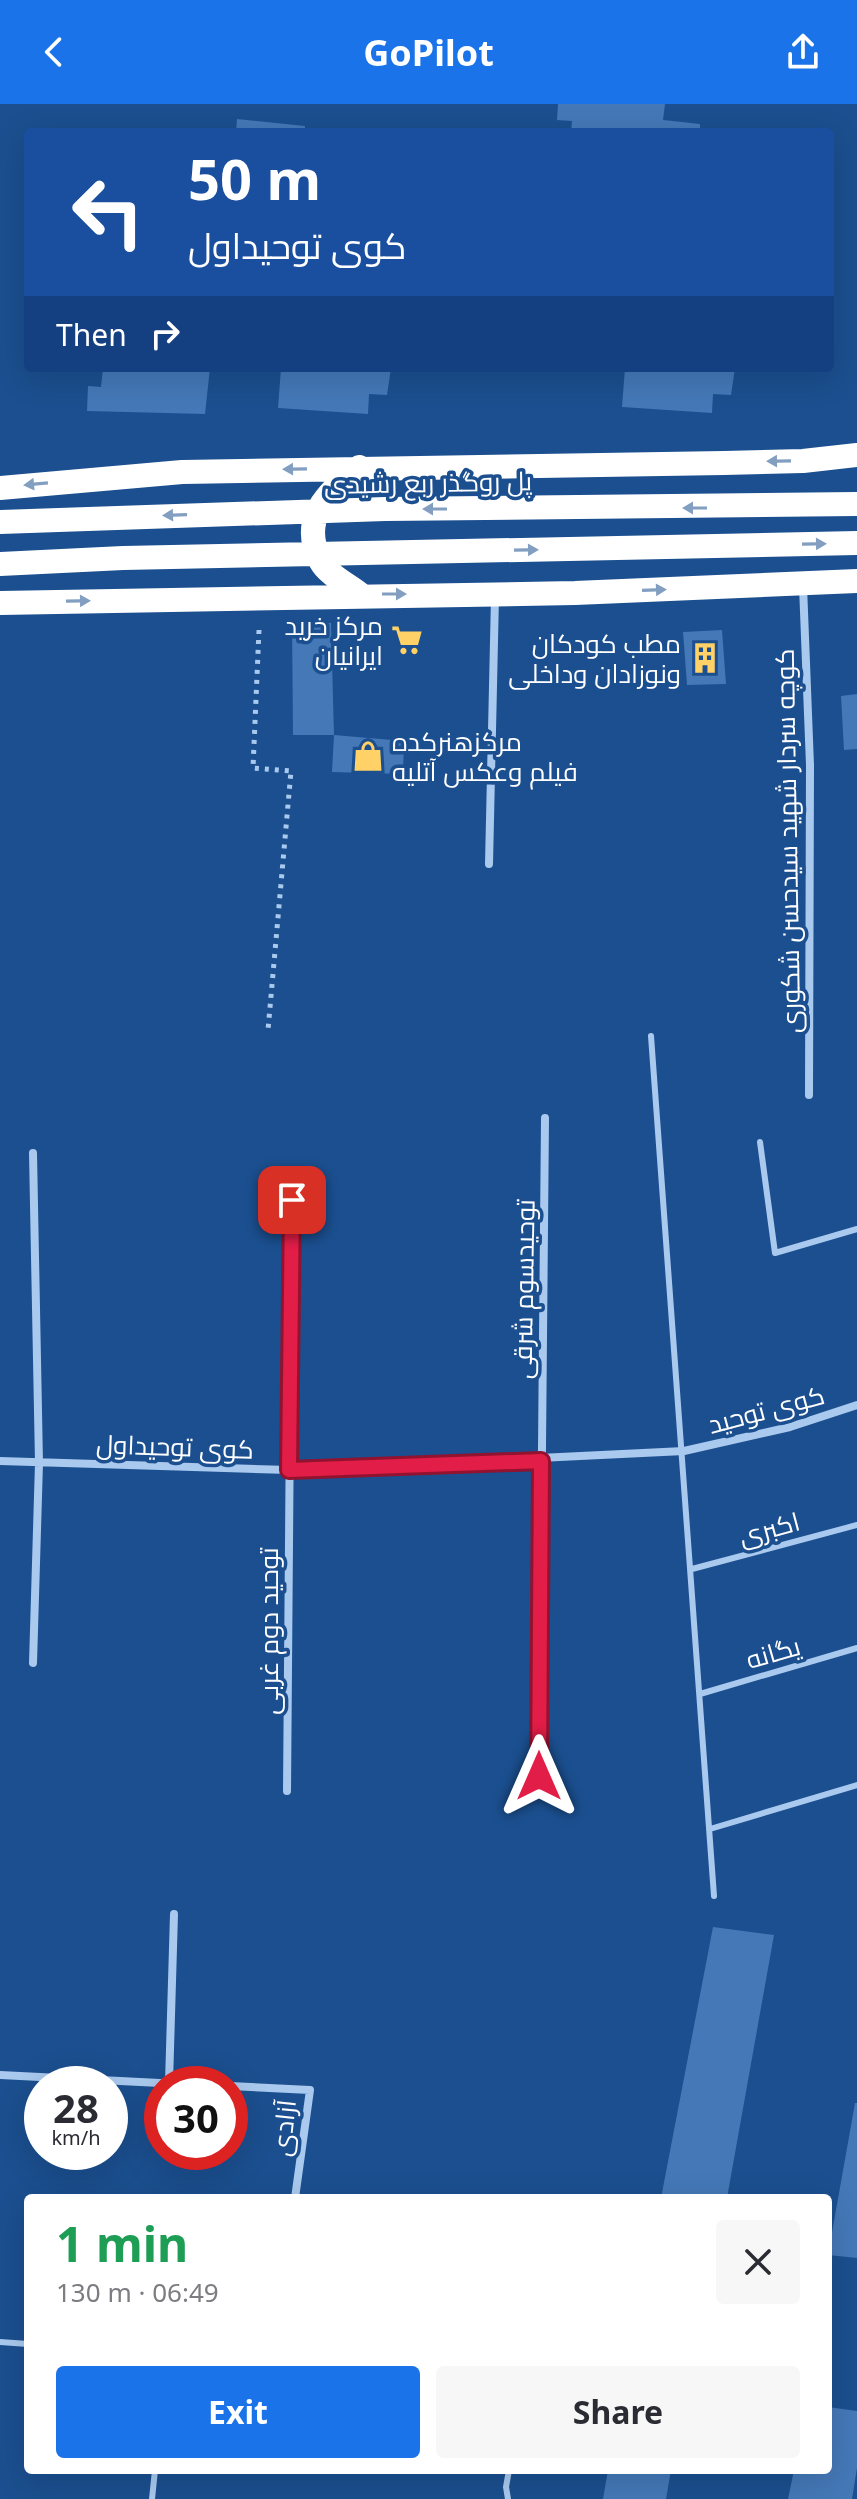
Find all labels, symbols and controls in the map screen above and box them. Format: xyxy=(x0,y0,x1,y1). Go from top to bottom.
text: GoPilot xyxy=(363,28,494,77)
icon: back xyxy=(32,30,76,74)
icon: share xyxy=(781,30,825,74)
text: 50 m xyxy=(188,140,321,216)
icon: left xyxy=(56,160,160,264)
text: کوی توحیداول xyxy=(188,221,406,270)
icon: right xyxy=(143,312,187,356)
text: Then xyxy=(56,314,127,355)
one-way arrow xyxy=(766,455,791,468)
one-way arrow xyxy=(282,462,307,475)
street label: پل روگذر ربع رشیدی xyxy=(324,462,532,502)
one-way arrow xyxy=(23,478,48,491)
one-way arrow xyxy=(682,502,707,514)
one-way arrow xyxy=(422,503,447,515)
one-way arrow xyxy=(162,509,187,522)
one-way arrow xyxy=(802,538,827,550)
one-way arrow xyxy=(514,544,539,556)
one-way arrow xyxy=(642,584,667,597)
one-way arrow xyxy=(382,588,407,600)
one-way arrow xyxy=(66,595,91,607)
place label: مرکز خرید ایرانیان xyxy=(285,607,383,673)
supermarket icon: مرکز خرید ایرانیان xyxy=(390,623,424,657)
place label: مطب کودکان ونوزادان وداخلی xyxy=(508,625,681,691)
building icon: مطب کودکان ونوزادان وداخلی xyxy=(688,641,722,675)
street label: کوچه سردار شهید سیدحسن شکوری xyxy=(766,648,808,1034)
place label: مرکزهنرکده فیلم وعکس آتلیه xyxy=(392,723,578,790)
shop icon: مرکزهنرکده فیلم وعکس آتلیه xyxy=(351,739,385,773)
pin xyxy=(258,1166,326,1234)
icon: arrive xyxy=(270,1178,314,1222)
street label: توحیدسوم شرقی xyxy=(503,1199,544,1379)
street label: کوی توحید xyxy=(704,1376,828,1442)
street label: کوی توحیداول xyxy=(96,1425,254,1467)
street label: اکبری xyxy=(734,1503,804,1553)
street label: توحید دوم غربی xyxy=(250,1547,287,1715)
street label: یگانه xyxy=(742,1627,804,1677)
position arrow xyxy=(497,1734,581,1818)
speed limit sign: 30 xyxy=(144,2066,248,2170)
text: 28 xyxy=(53,2080,99,2135)
street label: آزادی xyxy=(262,2098,304,2158)
text: km/h xyxy=(51,2124,101,2151)
text: 1 min xyxy=(56,2211,188,2276)
button: close xyxy=(716,2220,800,2304)
text: 130 m · 06:49 xyxy=(56,2274,219,2310)
button: Exit xyxy=(56,2366,420,2458)
button: Share xyxy=(436,2366,800,2458)

